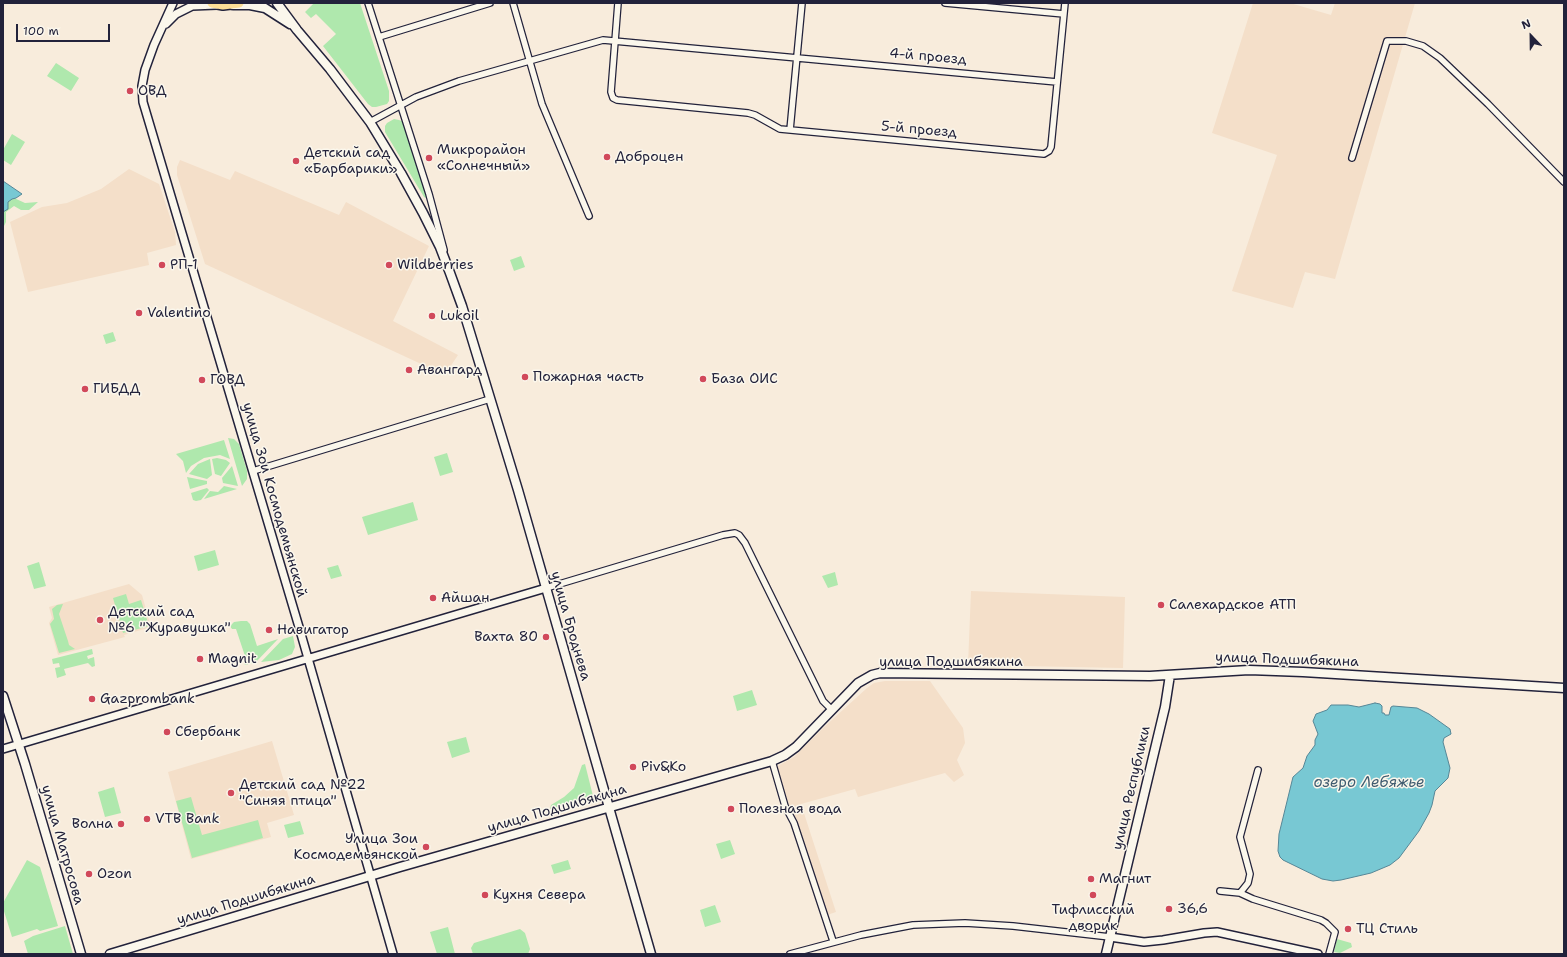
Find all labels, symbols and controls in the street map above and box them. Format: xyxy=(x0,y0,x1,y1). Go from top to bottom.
scale bar xyxy=(18,16,112,42)
north arrow xyxy=(1511,16,1551,56)
text: N xyxy=(1519,16,1533,33)
text: 100 m xyxy=(23,23,59,39)
street label: 4-й проезд xyxy=(889,45,967,69)
place label: ОВД xyxy=(138,83,166,99)
marker: ОВД xyxy=(125,86,135,96)
street label: 5-й проезд xyxy=(880,118,958,142)
place label: Микрорайон «Солнечный» xyxy=(437,142,530,174)
place label: Детский сад «Барбарики» xyxy=(304,145,397,178)
place label: Доброцен xyxy=(615,149,683,165)
marker: Доброцен xyxy=(602,152,612,162)
marker: Микрорайон «Солнечный» xyxy=(424,153,434,163)
marker: Детский сад «Барбарики» xyxy=(291,156,301,166)
place label: РП-1 xyxy=(170,257,198,273)
place label: Wildberries xyxy=(397,257,474,273)
marker: РП-1 xyxy=(157,260,167,270)
marker: Wildberries xyxy=(384,260,394,270)
place label: Valentino xyxy=(147,305,211,321)
marker: Valentino xyxy=(134,308,144,318)
place label: Lukoil xyxy=(440,308,479,324)
marker: Lukoil xyxy=(427,311,437,321)
place label: Авангард xyxy=(417,362,482,378)
marker: Авангард xyxy=(404,365,414,375)
place label: Пожарная часть xyxy=(533,369,644,385)
place label: База ОИС xyxy=(711,371,778,387)
place label: ГОВД xyxy=(210,372,245,388)
marker: Пожарная часть xyxy=(520,372,530,382)
marker: База ОИС xyxy=(698,374,708,384)
marker: ГОВД xyxy=(197,375,207,385)
place label: ГИБДД xyxy=(93,381,140,397)
marker: ГИБДД xyxy=(80,384,90,394)
street label: улица Зои Космодемьянской xyxy=(238,401,310,599)
street label: улица Броднева xyxy=(546,569,594,683)
place label: Айшан xyxy=(441,590,489,606)
marker: Айшан xyxy=(428,593,438,603)
place label: Салехардское АТП xyxy=(1169,597,1296,613)
marker: Салехардское АТП xyxy=(1156,600,1166,610)
place label: Детский сад №6 "Журавушка" xyxy=(108,604,231,636)
marker: Детский сад №6 "Журавушка" xyxy=(95,615,105,625)
place label: Навигатор xyxy=(277,622,349,638)
marker: Навигатор xyxy=(264,625,274,635)
place label: Вахта 80 xyxy=(474,629,538,645)
marker: Вахта 80 xyxy=(541,632,551,642)
street label: улица Подшибякина xyxy=(1215,649,1359,671)
place label: Magnit xyxy=(208,651,257,667)
marker: Magnit xyxy=(195,654,205,664)
street label: улица Подшибякина xyxy=(879,654,1023,670)
place label: Gazprombank xyxy=(100,691,195,707)
marker: Gazprombank xyxy=(87,694,97,704)
place label: Сбербанк xyxy=(175,724,240,740)
street label: улица Республики xyxy=(1110,724,1154,852)
marker: Сбербанк xyxy=(162,727,172,737)
place label: Piv&Ko xyxy=(641,759,686,775)
marker: Piv&Ko xyxy=(628,762,638,772)
water label: озеро Лебяжье xyxy=(1313,774,1425,792)
place label: Детский сад №22 "Синяя птица" xyxy=(239,777,366,810)
street label: улица Подшибякина xyxy=(486,781,628,837)
street label: улица Матросова xyxy=(37,783,87,907)
marker: Детский сад №22 "Синяя птица" xyxy=(226,788,236,798)
place label: Полезная вода xyxy=(739,801,841,817)
marker: Полезная вода xyxy=(726,804,736,814)
place label: VTB Bank xyxy=(155,811,219,827)
marker: VTB Bank xyxy=(142,814,152,824)
place label: Волна xyxy=(72,816,113,832)
marker: Волна xyxy=(116,819,126,829)
place label: Улица Зои Космодемьянской xyxy=(294,831,418,864)
marker: Улица Зои Космодемьянской xyxy=(421,842,431,852)
place label: Ozon xyxy=(97,866,132,882)
marker: Ozon xyxy=(84,869,94,879)
street label: улица Подшибякина xyxy=(175,871,317,929)
place label: Магнит xyxy=(1099,871,1151,887)
marker: Магнит xyxy=(1086,874,1096,884)
place label: Кухня Севера xyxy=(493,887,586,903)
marker: Кухня Севера xyxy=(480,890,490,900)
marker: Тифлисский дворик xyxy=(1088,890,1098,900)
place label: 36,6 xyxy=(1177,901,1208,917)
place label: Тифлисский дворик xyxy=(1052,902,1134,934)
marker: 36,6 xyxy=(1164,904,1174,914)
place label: ТЦ Стиль xyxy=(1356,921,1418,937)
marker: ТЦ Стиль xyxy=(1343,924,1353,934)

